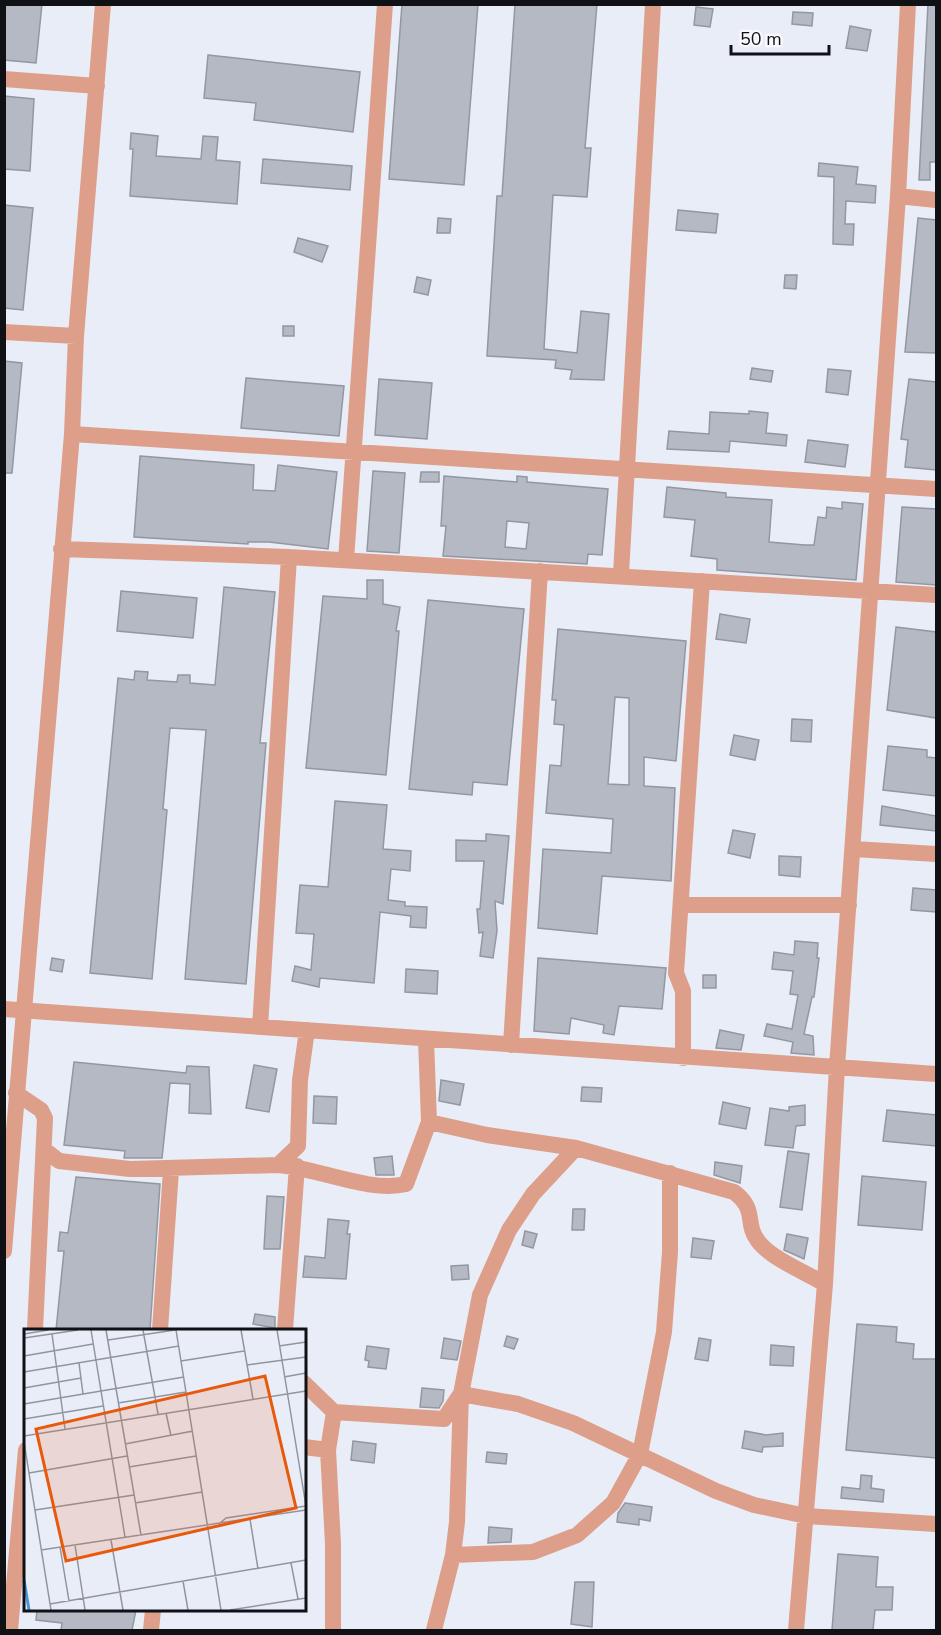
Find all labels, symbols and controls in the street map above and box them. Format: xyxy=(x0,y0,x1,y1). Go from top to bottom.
scale bar xyxy=(731,18,828,56)
text: 50 m xyxy=(740,27,782,51)
inset map xyxy=(24,1329,306,1611)

